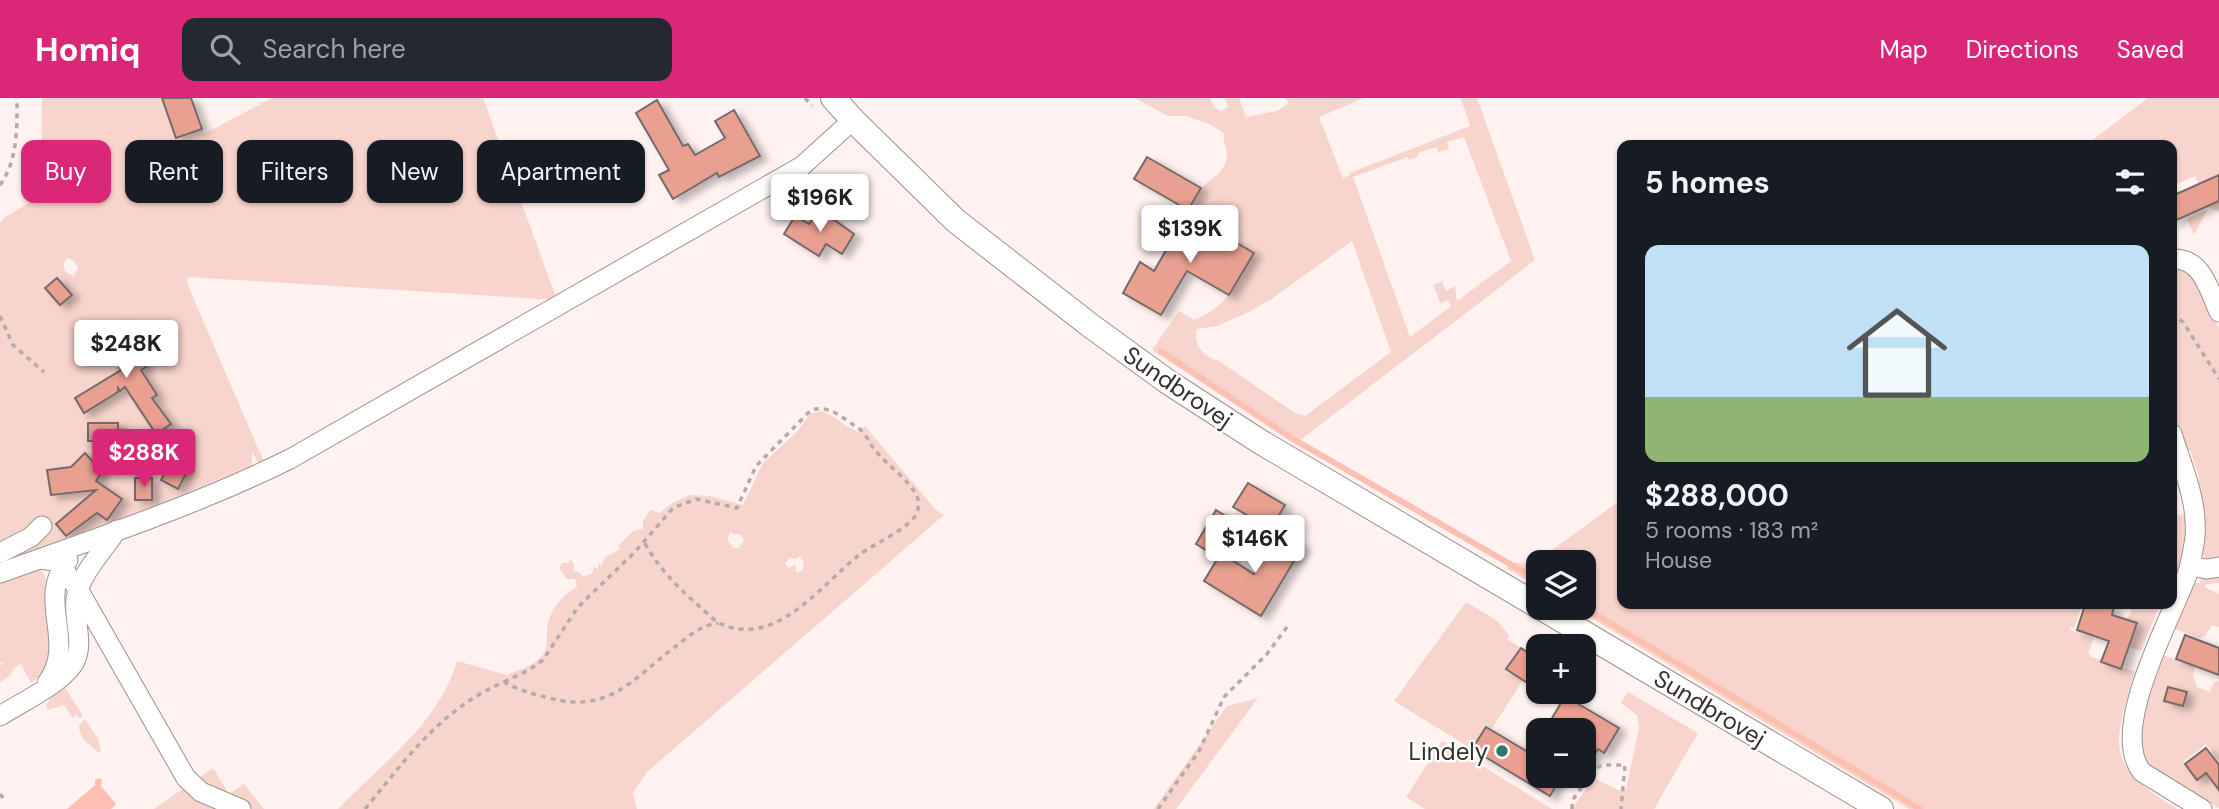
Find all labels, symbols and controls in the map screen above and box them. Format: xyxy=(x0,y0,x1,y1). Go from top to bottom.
search box xyxy=(182,18,672,81)
text: Homiq xyxy=(35,28,140,71)
icon: search xyxy=(206,30,244,68)
text: Search here xyxy=(262,32,406,66)
text: Map xyxy=(1880,34,1928,65)
text: Directions xyxy=(1966,34,2079,65)
text: Saved xyxy=(2117,34,2184,65)
chip: Buy xyxy=(21,140,111,203)
chip: Rent xyxy=(125,140,223,203)
chip: Filters xyxy=(237,140,353,203)
chip: New xyxy=(367,140,463,203)
chip: Apartment xyxy=(477,140,645,203)
text: 5 homes xyxy=(1645,163,1770,202)
icon: filters xyxy=(2111,163,2149,201)
pin: $196K xyxy=(771,174,869,234)
text: $196K xyxy=(787,182,853,212)
pin: $139K xyxy=(1141,206,1239,265)
text: $139K xyxy=(1157,213,1223,243)
icon: home xyxy=(1834,290,1960,416)
pin: $248K xyxy=(77,320,175,380)
text: $248K xyxy=(90,328,162,358)
street label: Sundbrovej xyxy=(1117,339,1239,435)
pin: $288K xyxy=(95,430,193,489)
text: $288K xyxy=(108,437,180,467)
text: $288,000 xyxy=(1645,476,1789,515)
text: 5 rooms · 183 m² xyxy=(1645,515,1818,545)
pin: $146K xyxy=(1206,516,1304,575)
text: $146K xyxy=(1222,523,1288,553)
text: House xyxy=(1645,545,1712,575)
map controls xyxy=(1526,550,1596,788)
button: layers xyxy=(1526,550,1596,620)
button: + xyxy=(1526,634,1596,704)
street label: Sundbrovej xyxy=(1648,662,1772,754)
button: − xyxy=(1526,718,1596,788)
place label: Lindely xyxy=(1408,736,1488,767)
marker: Lindely xyxy=(1494,743,1510,759)

